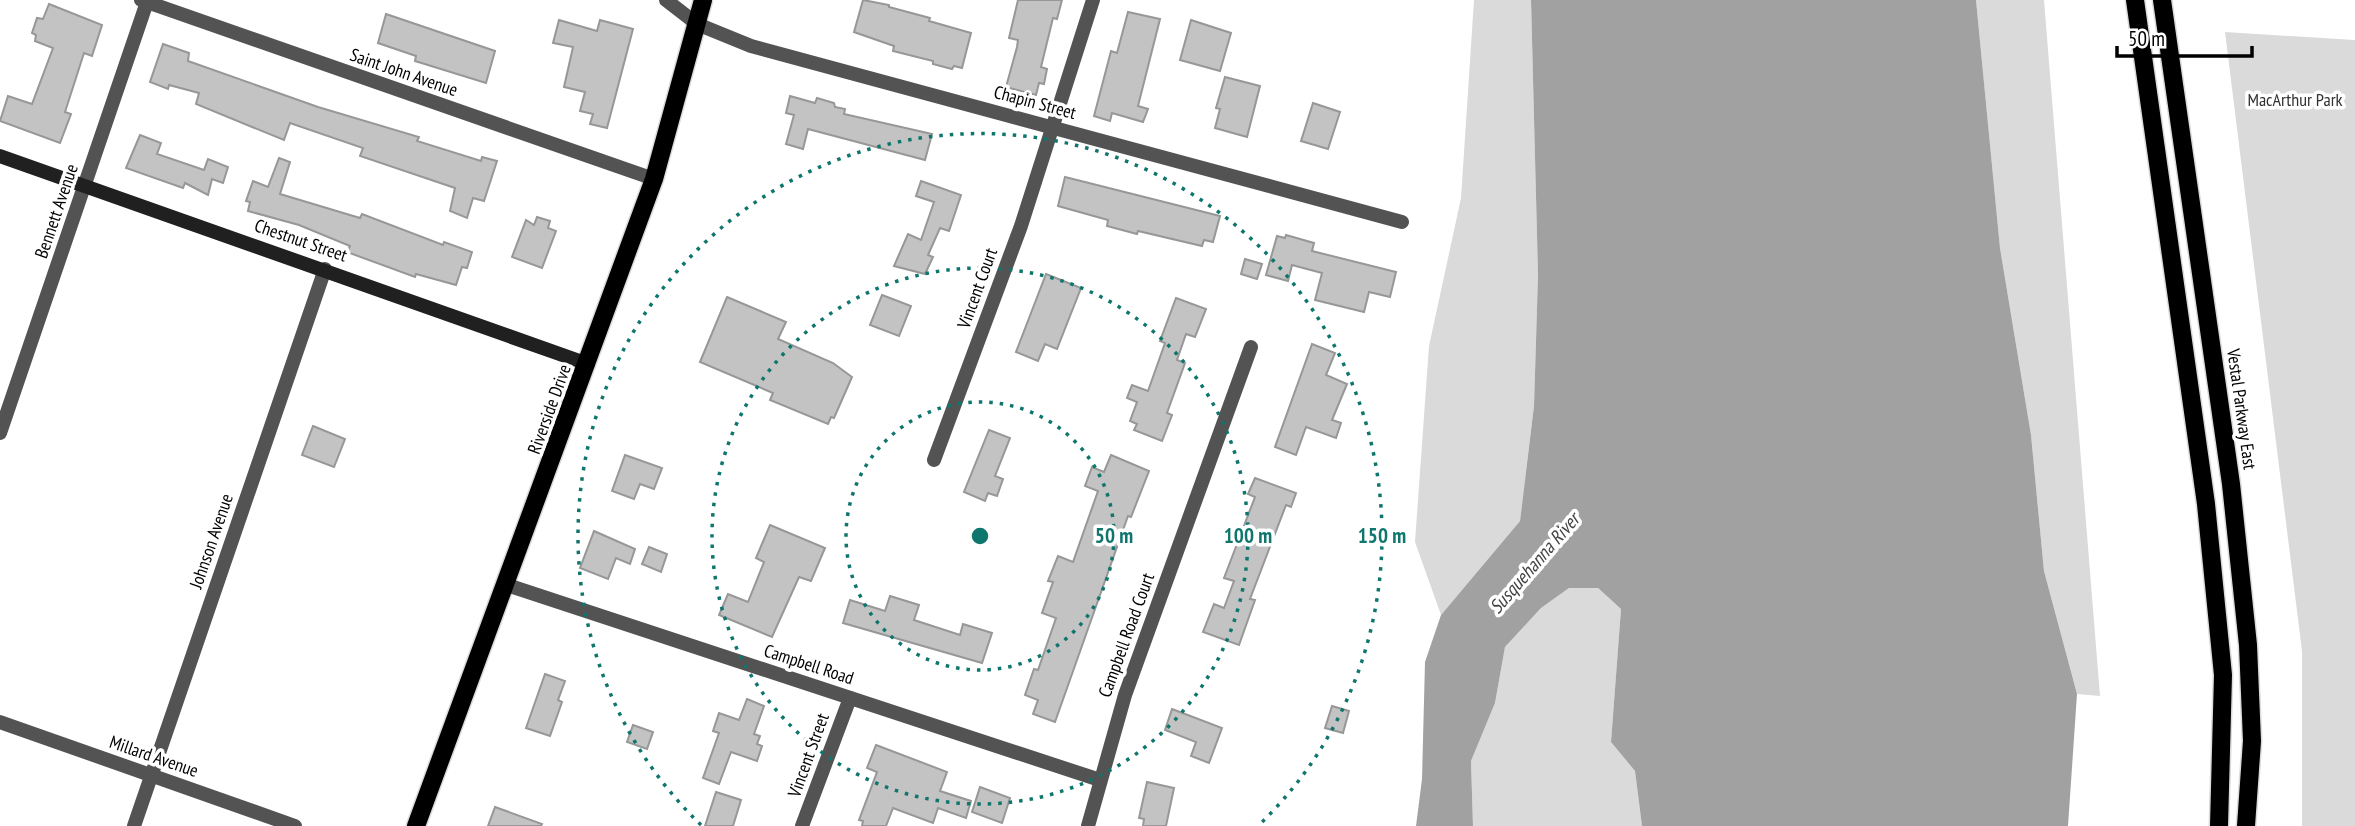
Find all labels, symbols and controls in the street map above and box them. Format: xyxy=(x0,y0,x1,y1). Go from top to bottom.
scale bar xyxy=(2117,14,2252,58)
text: 50 m xyxy=(2128,25,2165,52)
street label: Saint John Avenue xyxy=(347,43,461,101)
street label: Chapin Street xyxy=(991,80,1079,124)
park label: MacArthur Park xyxy=(2247,88,2343,111)
street label: Bennett Avenue xyxy=(29,161,83,261)
street label: Chestnut Street xyxy=(252,213,350,267)
street label: Vincent Court xyxy=(951,245,1002,332)
street label: Vestal Parkway East xyxy=(2222,346,2262,471)
street label: Riverside Drive xyxy=(522,361,576,457)
street label: Johnson Avenue xyxy=(184,491,238,592)
water label: Susquehanna River xyxy=(1484,506,1586,618)
text: 50 m xyxy=(1095,522,1133,549)
text: 100 m xyxy=(1224,522,1272,549)
text: 150 m xyxy=(1358,522,1406,549)
centre of rings xyxy=(968,524,992,548)
street label: Campbell Road Court xyxy=(1093,570,1159,700)
street label: Campbell Road xyxy=(761,639,857,689)
street label: Vincent Street xyxy=(782,710,834,801)
street label: Millard Avenue xyxy=(107,730,201,782)

